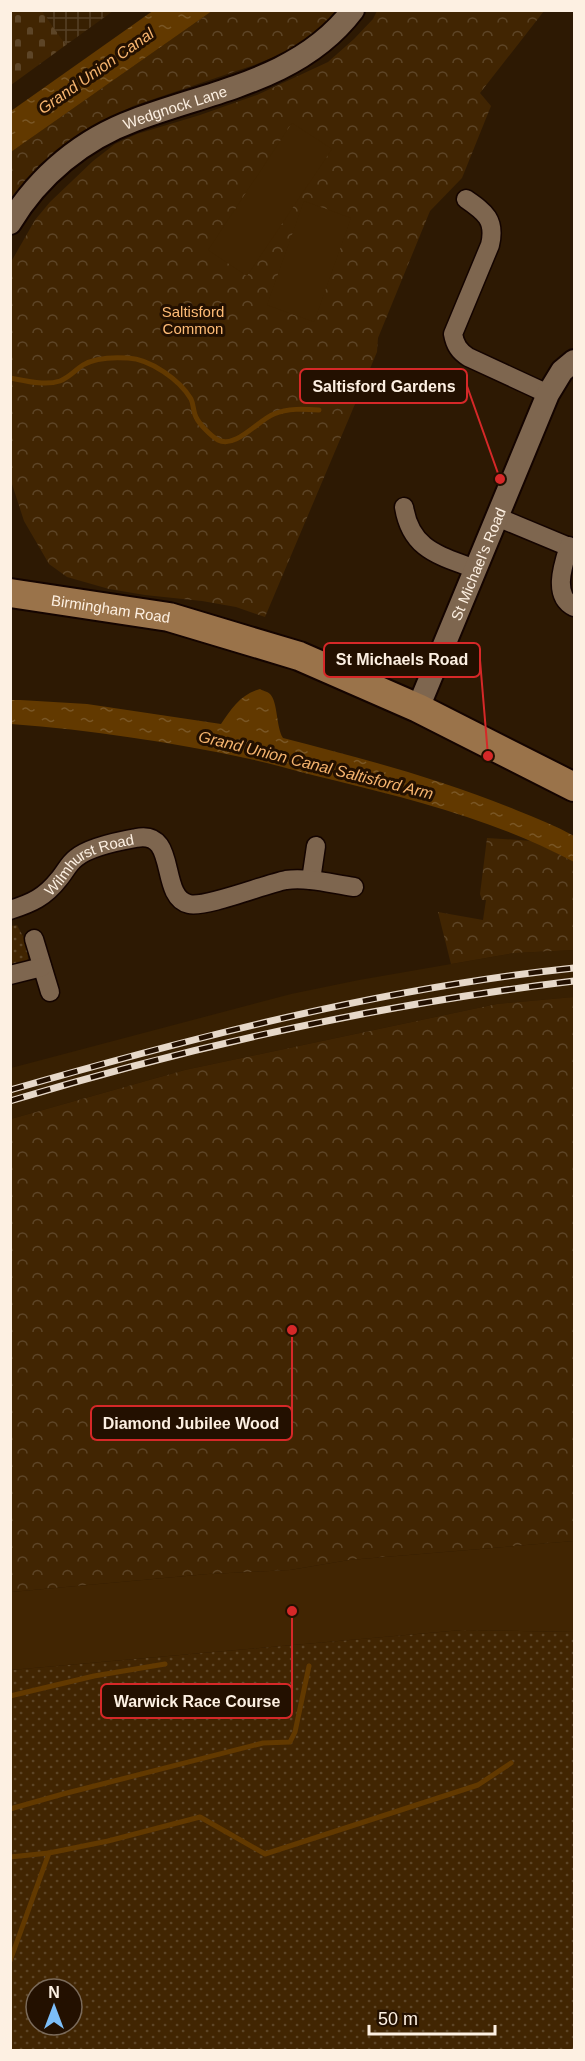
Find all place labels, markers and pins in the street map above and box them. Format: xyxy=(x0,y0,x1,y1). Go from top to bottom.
callout: Saltisford Gardens xyxy=(300,369,467,403)
callout: St Michaels Road xyxy=(324,643,480,677)
callout: Diamond Jubilee Wood xyxy=(91,1406,292,1440)
callout: Warwick Race Course xyxy=(101,1684,292,1718)

